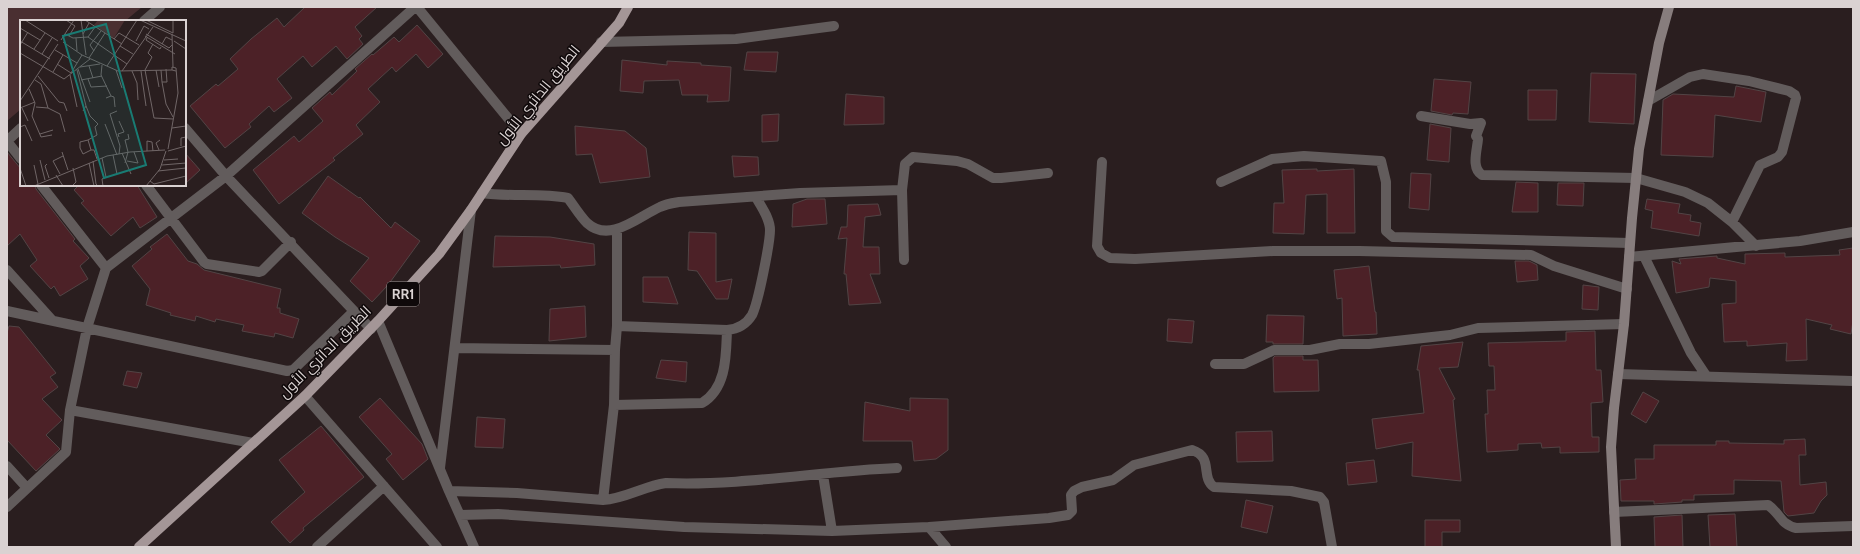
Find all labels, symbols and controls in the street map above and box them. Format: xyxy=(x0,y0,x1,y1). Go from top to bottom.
inset map xyxy=(20,20,186,186)
street label: الطريق الدائري الأول xyxy=(492,41,586,150)
road number: RR1 xyxy=(387,282,419,306)
street label: الطريق الدائري الأول xyxy=(275,302,377,404)

